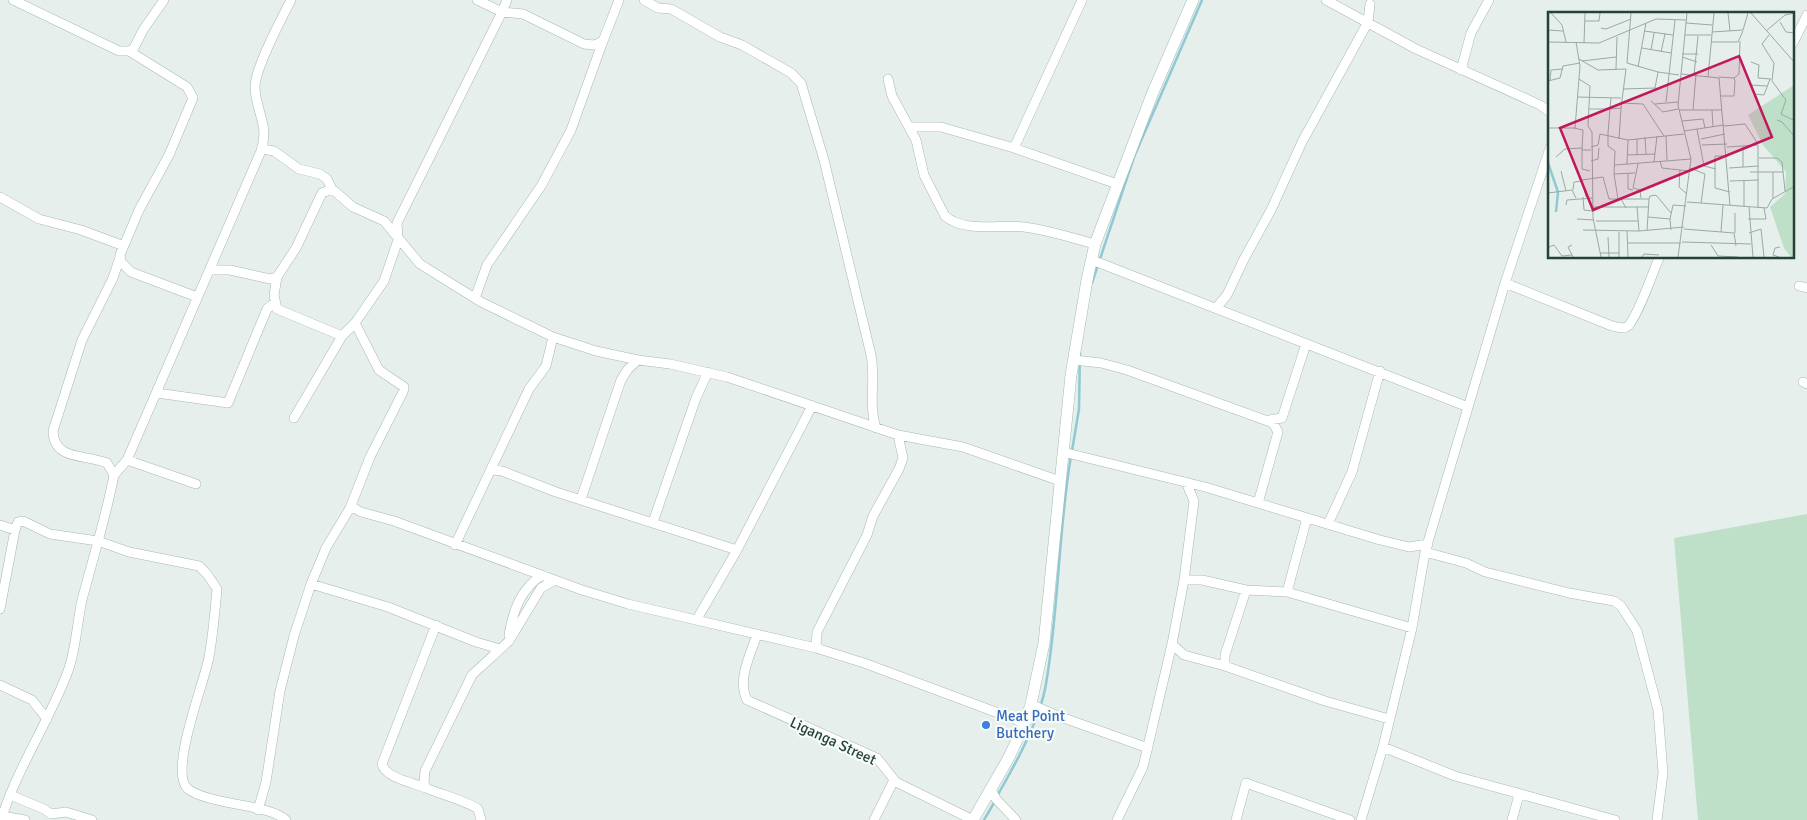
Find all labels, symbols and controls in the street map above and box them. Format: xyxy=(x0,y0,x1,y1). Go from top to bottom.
inset map xyxy=(1548,12,1794,259)
place label: Meat Point Butchery xyxy=(996,707,1065,742)
street label: Liganga Street xyxy=(787,713,879,769)
marker: Meat Point Butchery xyxy=(980,719,992,731)

